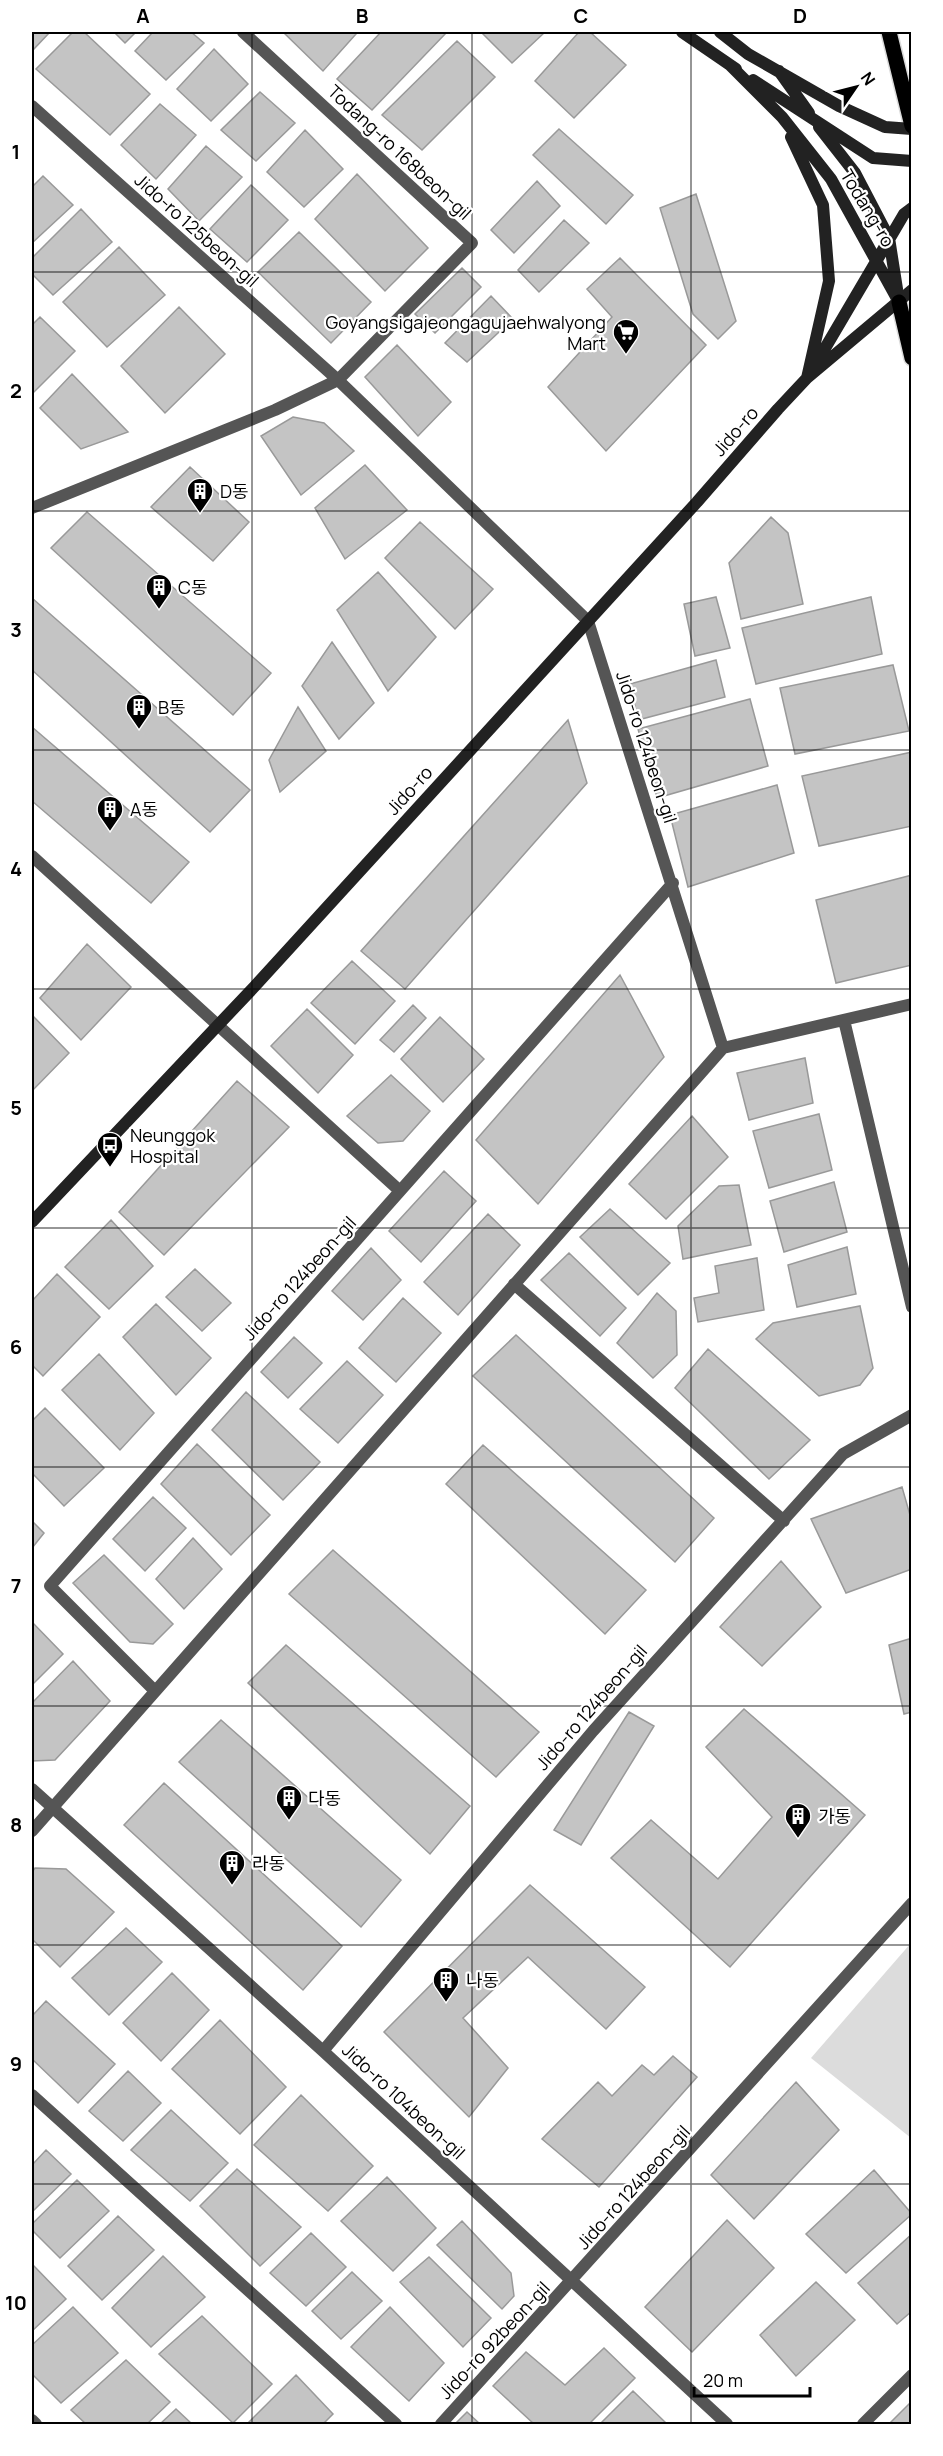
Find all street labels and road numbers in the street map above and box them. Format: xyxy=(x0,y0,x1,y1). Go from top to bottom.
street label: Todang-ro 168beon-gil xyxy=(323,79,477,225)
street label: Todang-ro xyxy=(835,165,901,251)
street label: Jido-ro 125beon-gil xyxy=(130,168,264,292)
street label: Jido-ro xyxy=(707,401,763,461)
street label: Jido-ro 124beon-gil xyxy=(611,668,683,826)
street label: Jido-ro xyxy=(381,760,437,820)
street label: Jido-ro 124beon-gil xyxy=(237,1211,361,1345)
street label: Jido-ro 124beon-gil xyxy=(530,1639,652,1775)
street label: Jido-ro 104beon-gil xyxy=(337,2038,471,2164)
street label: Jido-ro 124beon-gil xyxy=(571,2120,695,2254)
street label: Jido-ro 92beon-gil xyxy=(433,2276,555,2404)

